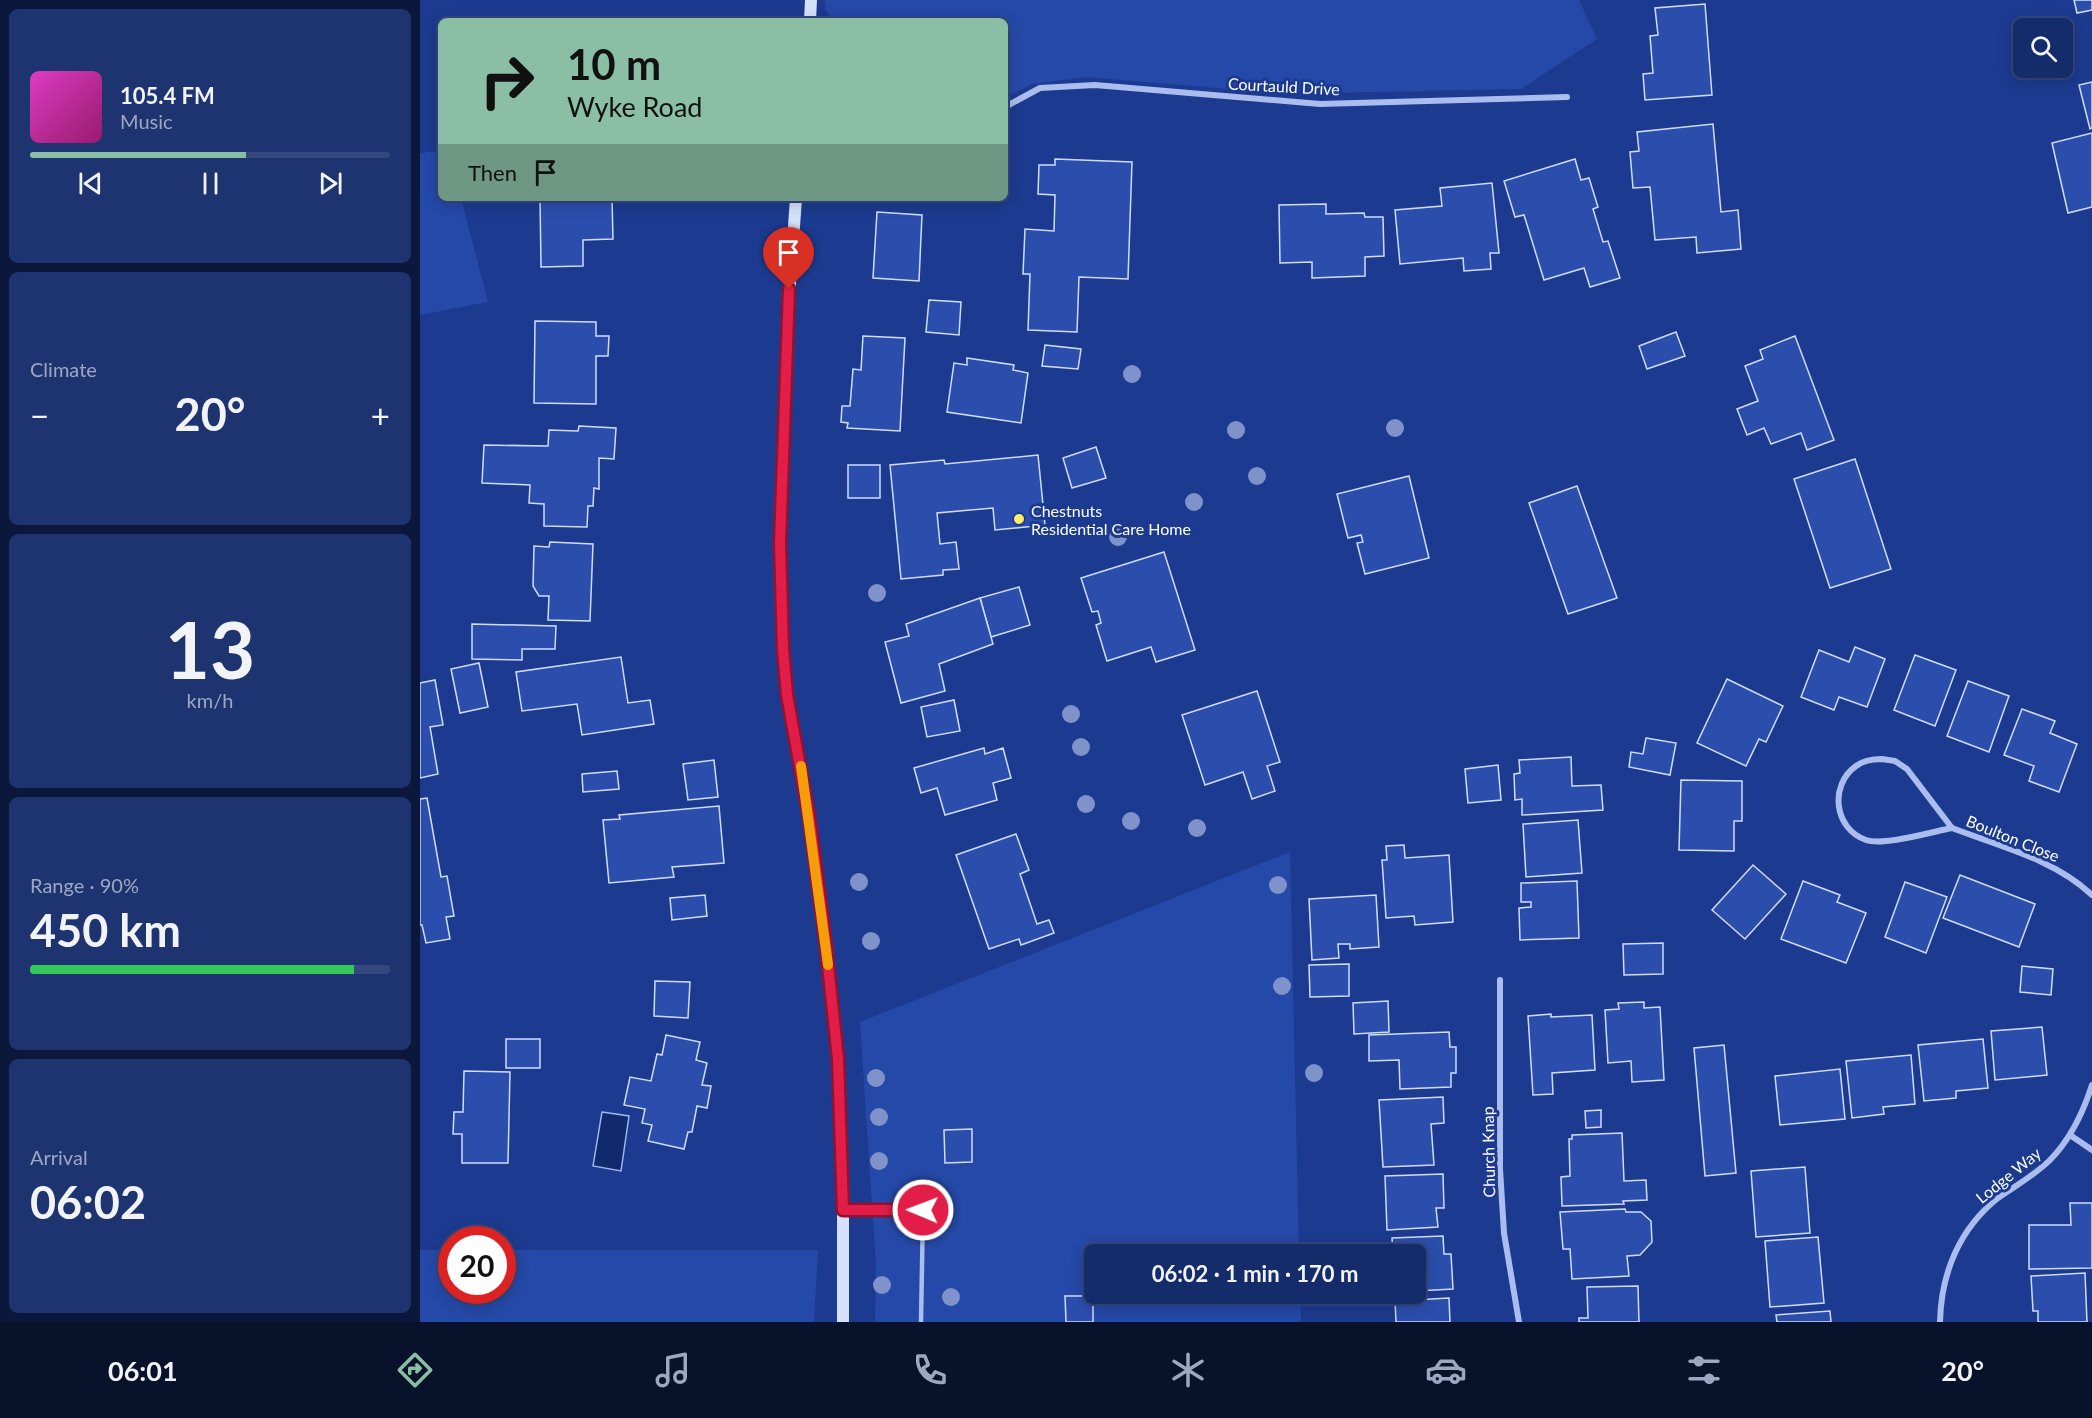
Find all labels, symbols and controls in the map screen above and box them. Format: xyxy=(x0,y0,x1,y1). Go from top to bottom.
map controls xyxy=(2013,18,2073,78)
button: search xyxy=(2013,18,2073,78)
text: 10 m xyxy=(567,39,661,89)
icon: right xyxy=(468,42,546,120)
street label: Courtauld Drive xyxy=(1228,74,1340,98)
text: 105.4 FM xyxy=(120,82,215,109)
text: Wyke Road xyxy=(567,90,702,123)
text: Music xyxy=(120,109,173,133)
icon: arrive xyxy=(529,156,562,189)
text: Then xyxy=(468,159,517,186)
icon: previous xyxy=(74,167,107,200)
icon: pause xyxy=(194,167,227,200)
icon: next xyxy=(314,167,347,200)
pin xyxy=(763,227,814,289)
icon: arrive xyxy=(772,236,805,269)
text: Climate xyxy=(30,357,97,381)
text: 20° xyxy=(175,387,245,441)
text: − xyxy=(30,395,49,435)
text: + xyxy=(371,395,390,435)
place label: Chestnuts Residential Care Home xyxy=(1031,501,1191,538)
marker: Chestnuts Residential Care Home xyxy=(1012,512,1026,526)
text: 13 xyxy=(165,602,255,696)
text: km/h xyxy=(187,688,233,712)
street label: Boulton Close xyxy=(1964,811,2062,865)
text: Range · 90% xyxy=(30,873,139,897)
text: 450 km xyxy=(30,903,181,957)
street label: Church Knap xyxy=(1478,1106,1498,1198)
street label: Lodge Way xyxy=(1972,1143,2045,1207)
text: Arrival xyxy=(30,1145,88,1169)
text: 06:02 xyxy=(30,1175,146,1229)
position arrow xyxy=(891,1178,955,1242)
speed limit sign: 20 xyxy=(438,1226,516,1304)
text: 06:02 · 1 min · 170 m xyxy=(1152,1260,1358,1287)
icon: directions xyxy=(394,1349,436,1391)
icon: music xyxy=(652,1349,694,1391)
icon: phone xyxy=(909,1349,951,1391)
icon: climate xyxy=(1167,1349,1209,1391)
icon: car xyxy=(1425,1349,1467,1391)
icon: filters xyxy=(1683,1349,1725,1391)
text: 06:01 xyxy=(108,1354,178,1387)
text: 20° xyxy=(1941,1354,1984,1387)

